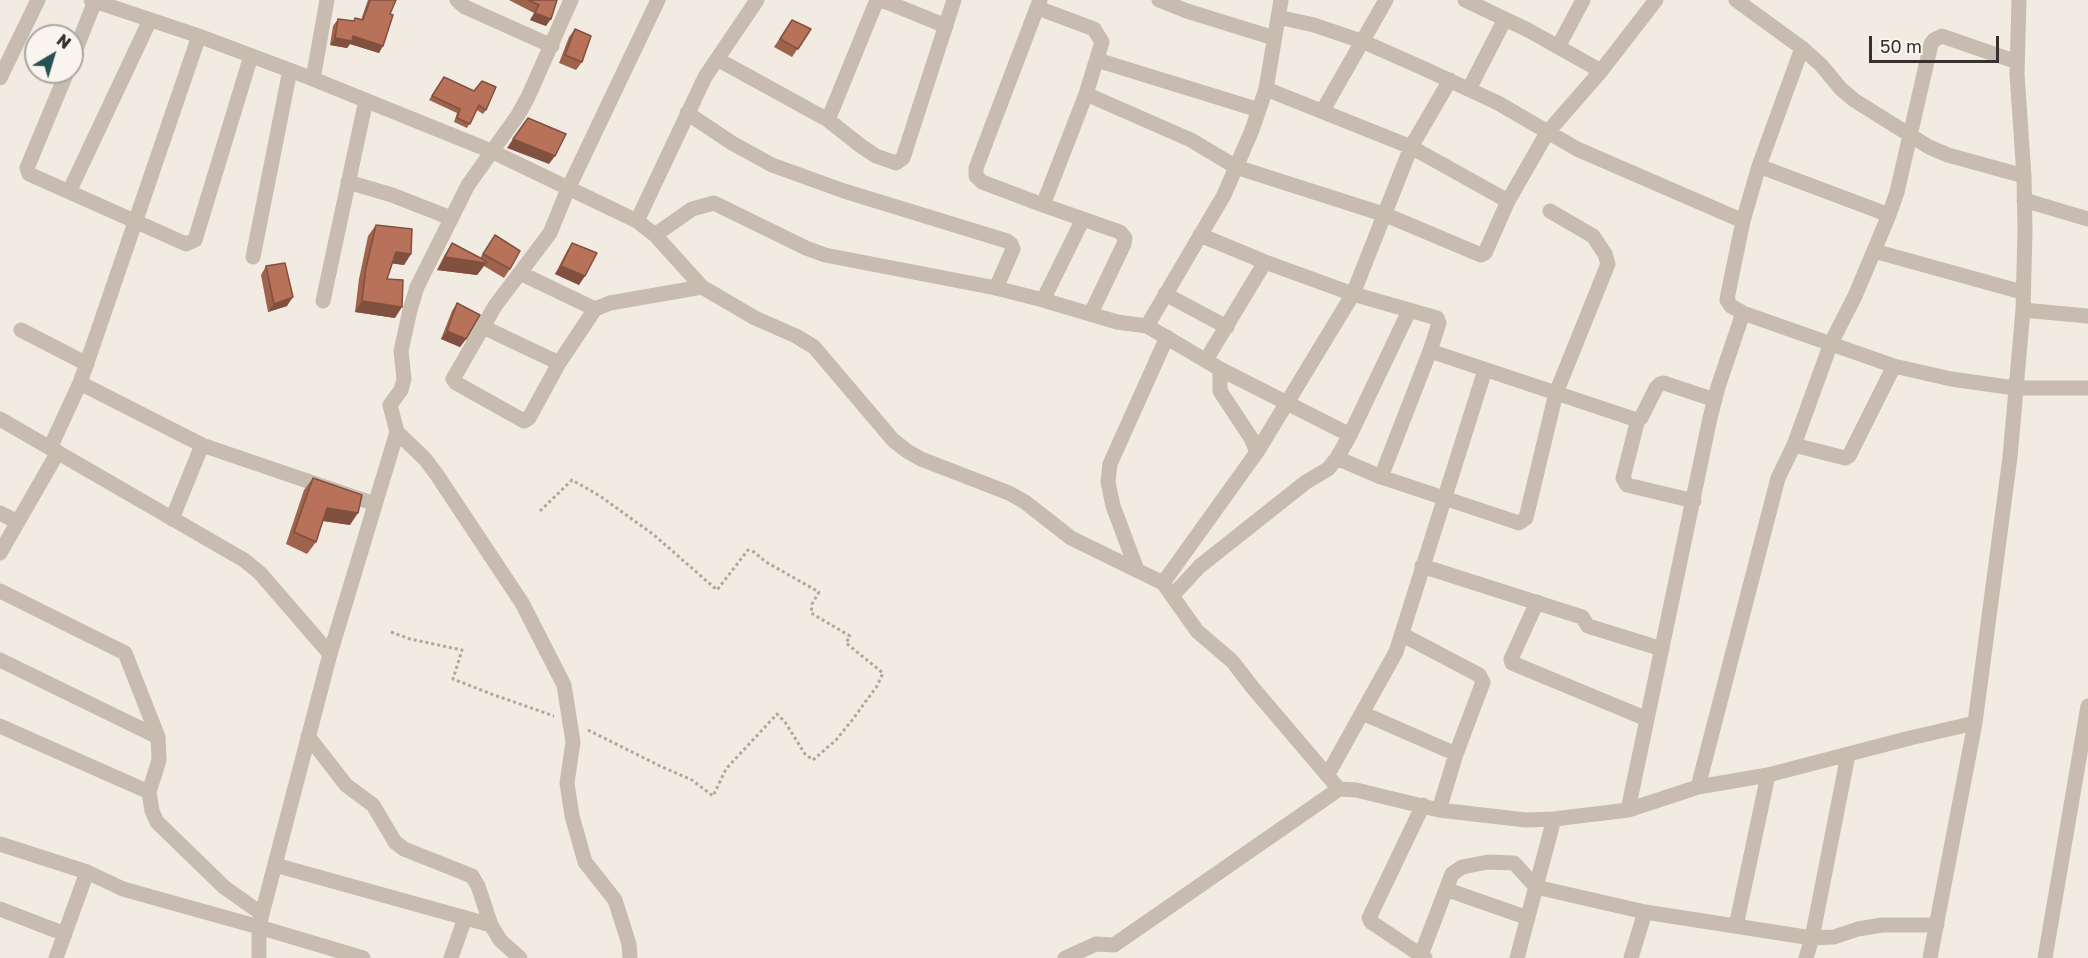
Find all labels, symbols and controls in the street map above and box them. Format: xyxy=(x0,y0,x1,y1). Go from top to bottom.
north arrow xyxy=(24,24,84,84)
scale bar xyxy=(1872,24,2002,62)
text: N xyxy=(53,30,75,53)
text: 50 m xyxy=(1880,35,1922,57)

